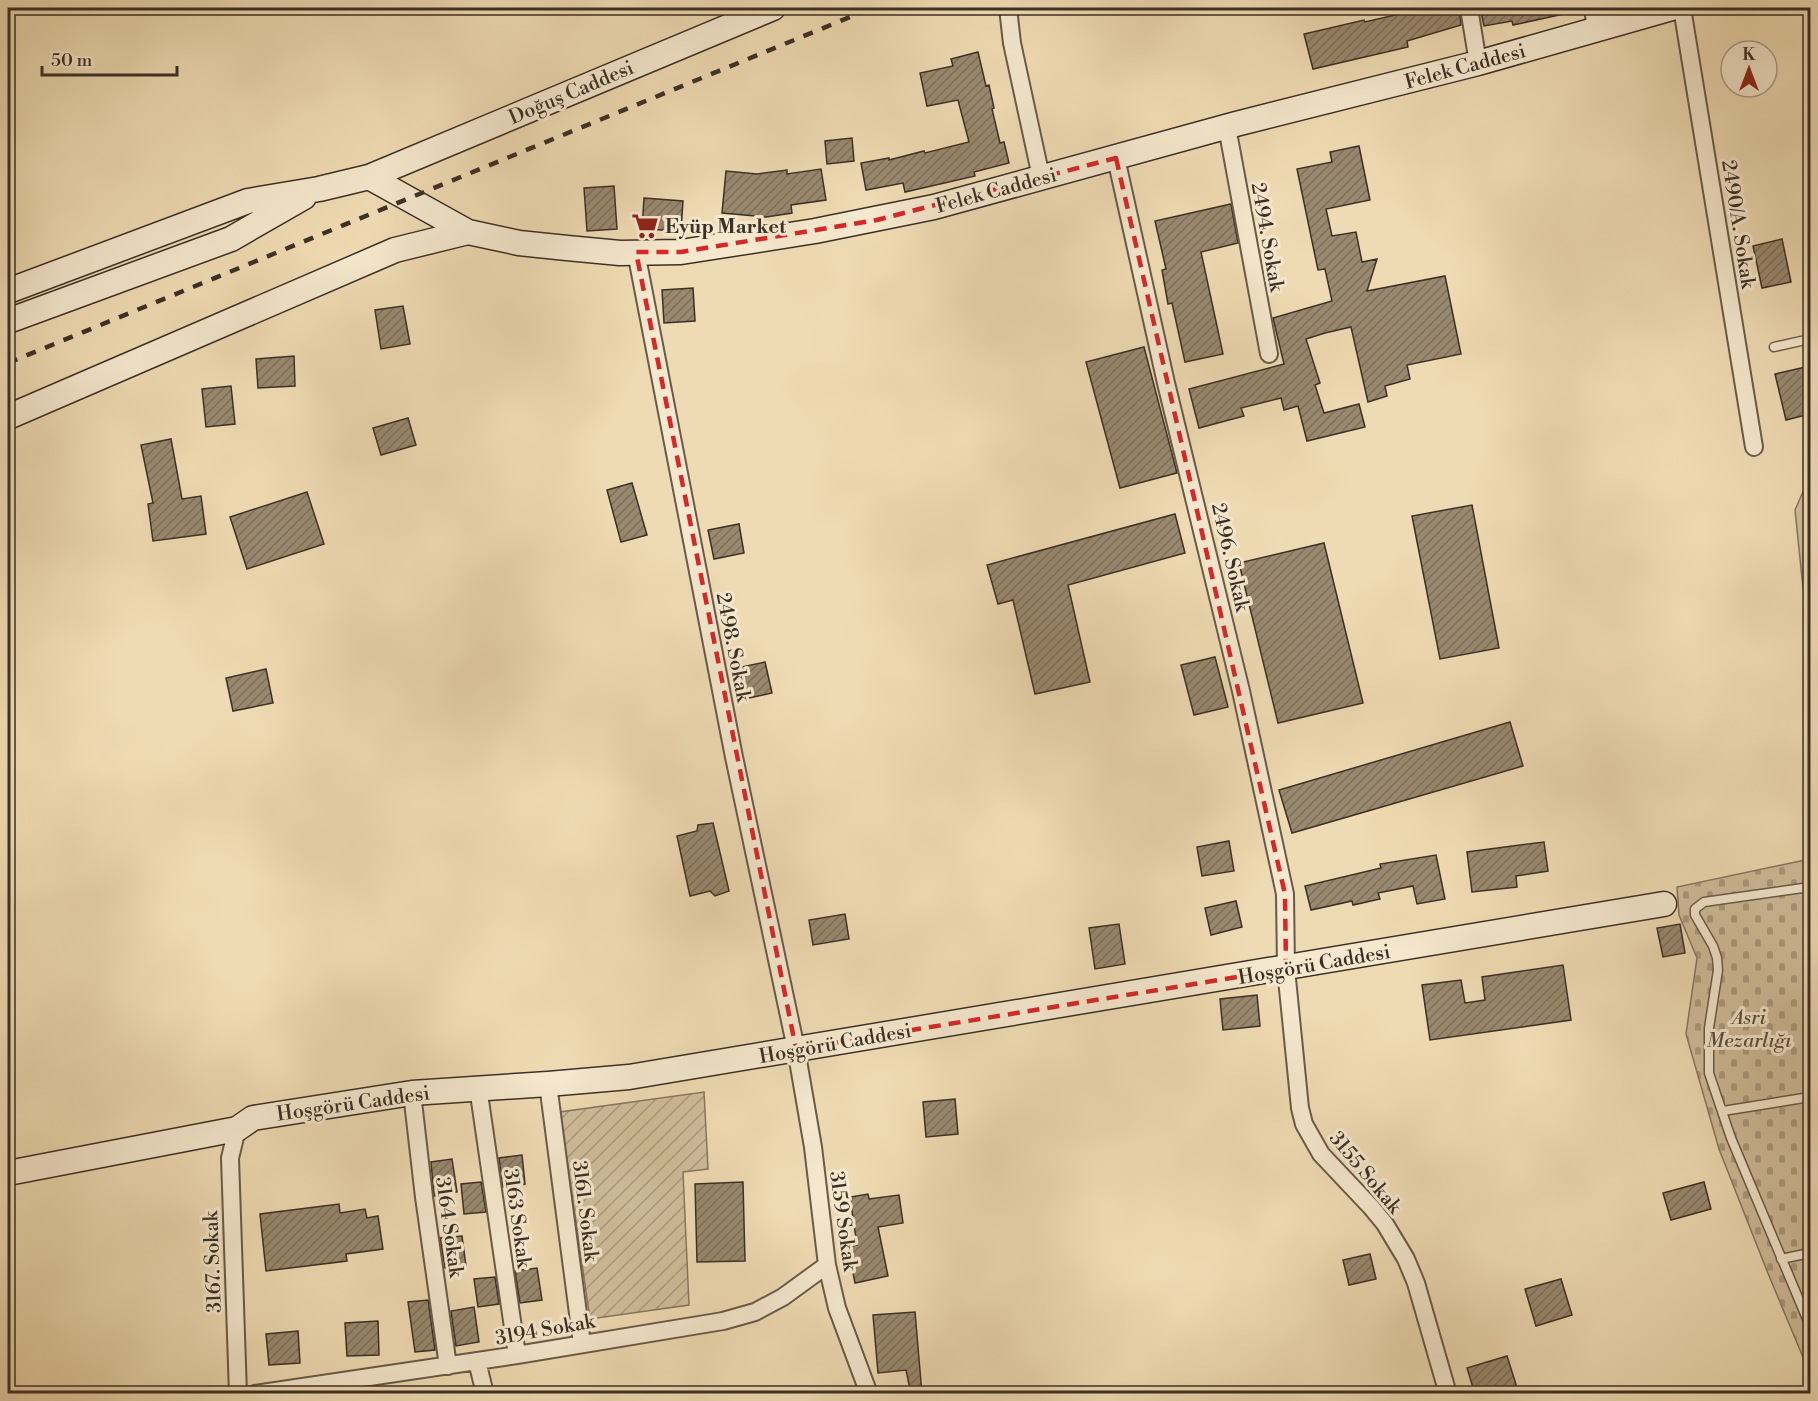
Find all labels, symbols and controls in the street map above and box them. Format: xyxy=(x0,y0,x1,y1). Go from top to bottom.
scale bar xyxy=(42,39,177,77)
street label: Felek Caddesi xyxy=(1402,39,1529,96)
north arrow xyxy=(1719,39,1779,99)
text: K xyxy=(1743,45,1757,65)
text: 50 m xyxy=(51,49,93,72)
street label: Doğuş Caddesi xyxy=(505,56,638,131)
street label: 2490/A. Sokak xyxy=(1715,158,1760,292)
street label: Felek Caddesi xyxy=(933,163,1060,220)
street label: 2494. Sokak xyxy=(1245,181,1289,295)
supermarket icon: Eyüp Market xyxy=(630,211,660,241)
place label: Eyüp Market xyxy=(665,215,787,240)
street label: 2496. Sokak xyxy=(1205,501,1255,616)
street label: 2498. Sokak xyxy=(710,590,756,706)
street label: Hoşgörü Caddesi xyxy=(1236,940,1393,991)
park label: Asri Mezarlığı xyxy=(1707,1006,1792,1054)
street label: Hoşgörü Caddesi xyxy=(757,1019,914,1070)
street label: Hoşgörü Caddesi xyxy=(275,1081,432,1128)
street label: 3155 Sokak xyxy=(1323,1127,1407,1220)
street label: 3161. Sokak xyxy=(566,1159,603,1265)
street label: 3163 Sokak xyxy=(497,1167,536,1271)
street label: 3159 Sokak xyxy=(823,1170,862,1274)
street label: 3164 Sokak xyxy=(429,1175,468,1281)
street label: 3167. Sokak xyxy=(199,1209,228,1313)
street label: 3194 Sokak xyxy=(493,1309,599,1352)

